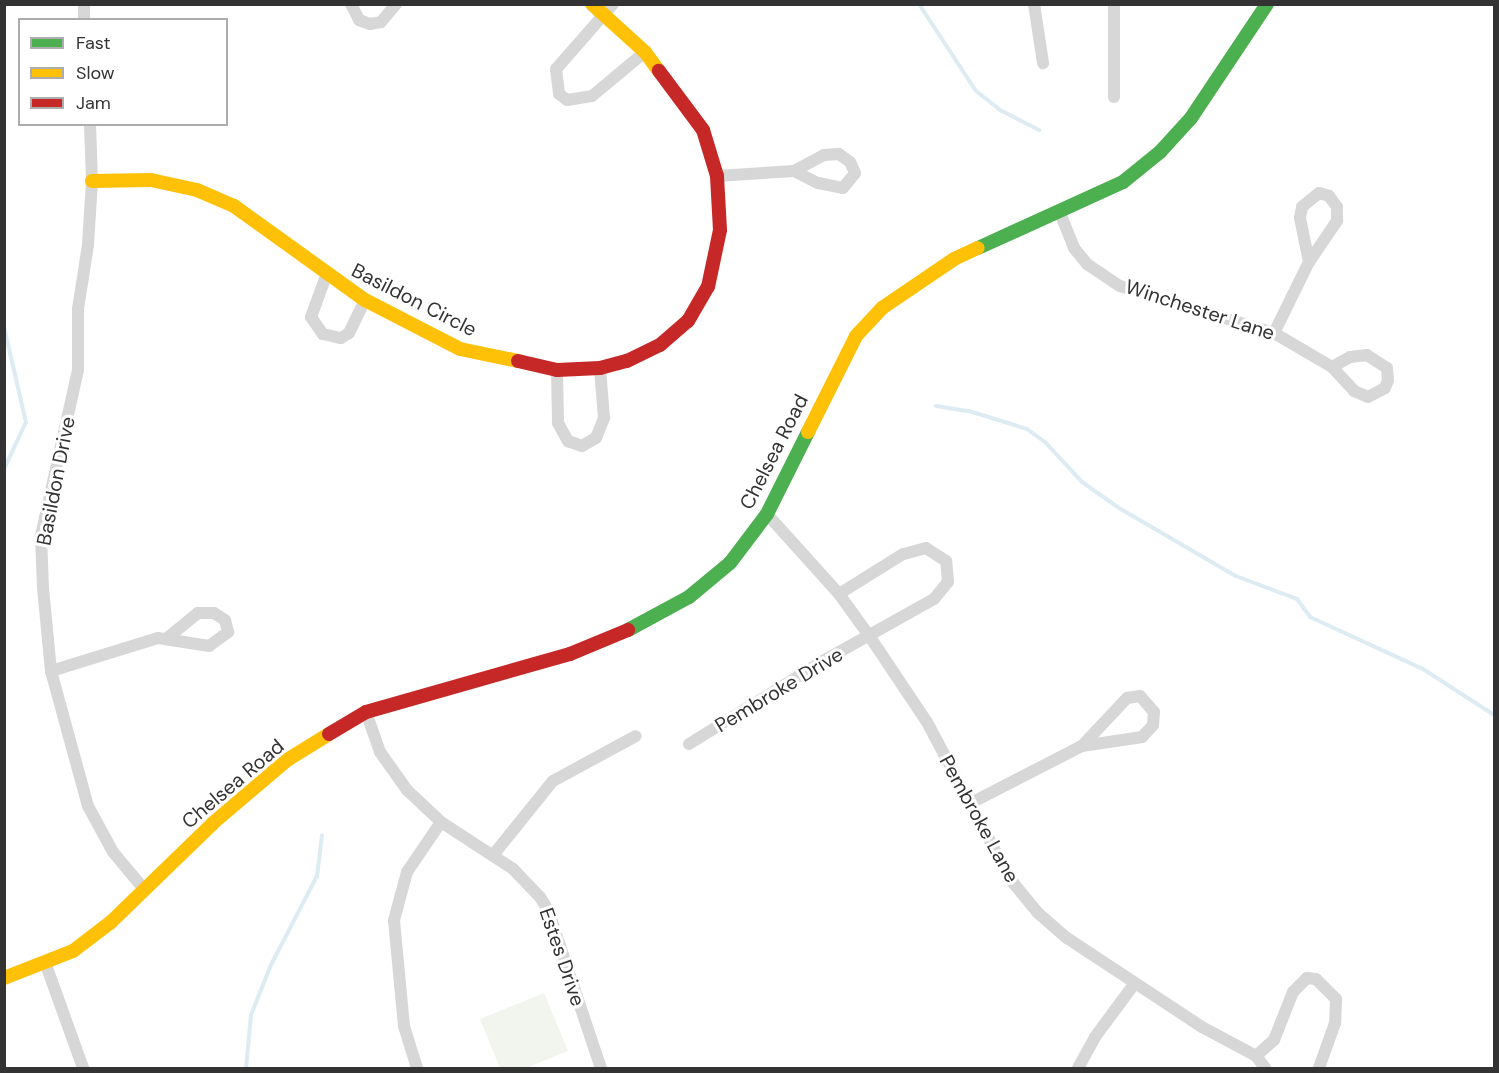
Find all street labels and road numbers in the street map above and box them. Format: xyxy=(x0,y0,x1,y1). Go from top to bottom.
street label: Basildon Circle xyxy=(348,258,480,342)
street label: Winchester Lane xyxy=(1122,275,1278,345)
street label: Chelsea Road xyxy=(735,390,813,514)
street label: Basildon Drive xyxy=(32,415,80,547)
street label: Pembroke Drive xyxy=(711,642,847,738)
street label: Chelsea Road xyxy=(177,734,289,834)
street label: Pembroke Lane xyxy=(934,751,1024,887)
street label: Estes Drive xyxy=(534,905,590,1009)

